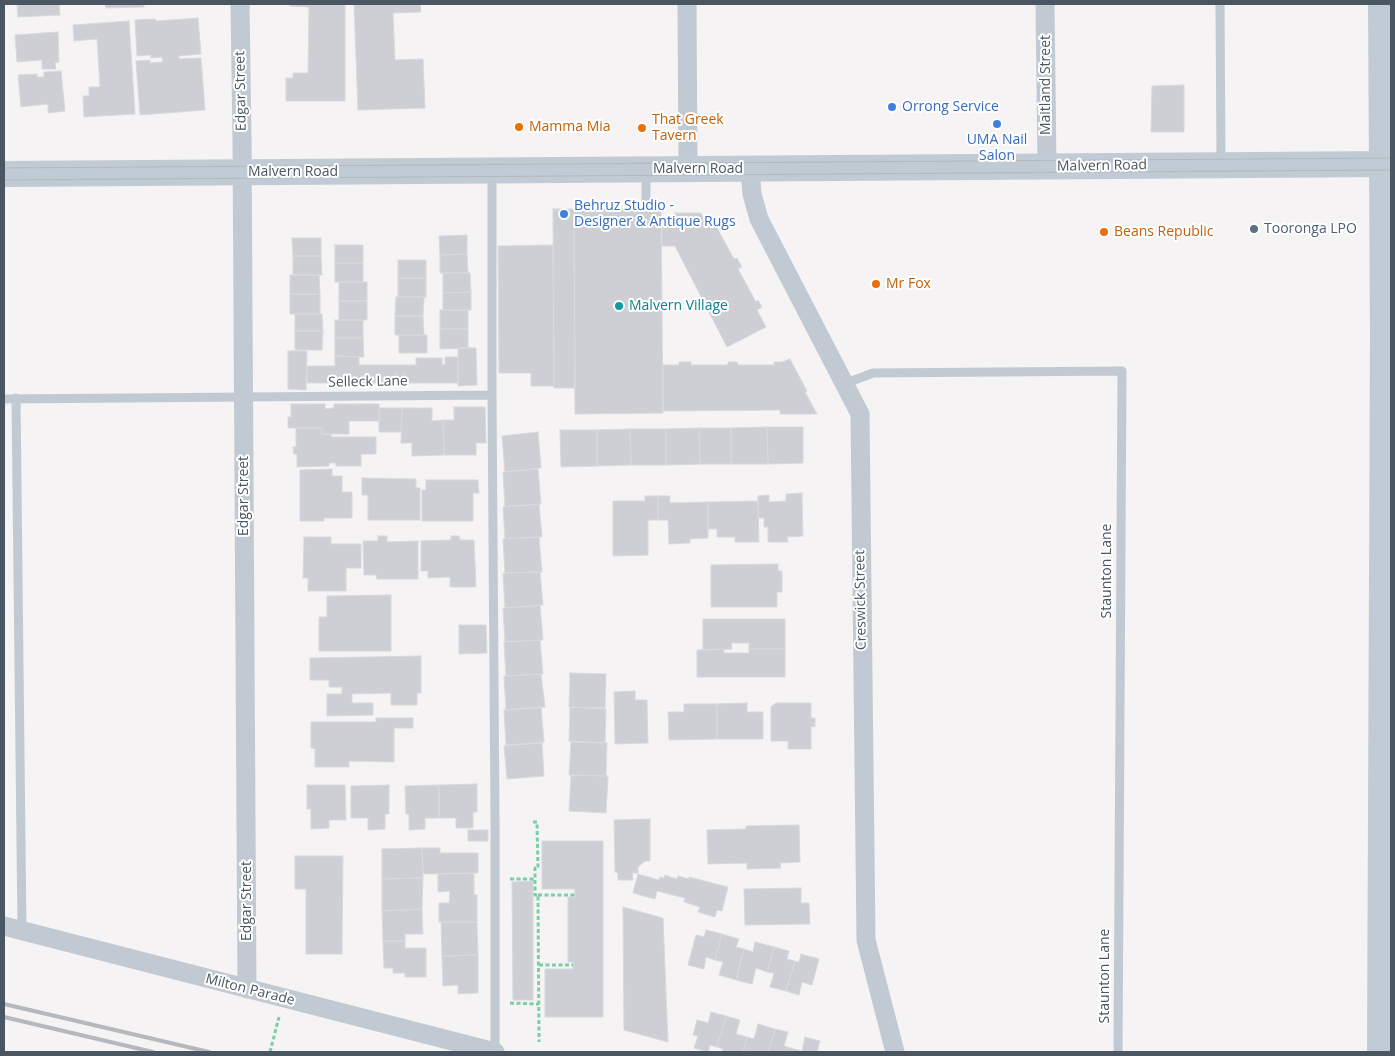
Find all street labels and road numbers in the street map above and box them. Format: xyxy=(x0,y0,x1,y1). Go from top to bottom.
street label: Maitland Street xyxy=(1038,35,1054,135)
street label: Edgar Street xyxy=(232,51,250,131)
street label: Malvern Road xyxy=(1057,157,1147,175)
street label: Malvern Road xyxy=(653,161,743,177)
street label: Malvern Road xyxy=(248,164,338,180)
street label: Selleck Lane xyxy=(328,373,408,391)
street label: Edgar Street xyxy=(236,456,252,536)
street label: Staunton Lane xyxy=(1099,524,1115,618)
street label: Creswick Street xyxy=(852,550,870,650)
street label: Edgar Street xyxy=(239,861,255,941)
street label: Staunton Lane xyxy=(1097,929,1113,1023)
street label: Milton Parade xyxy=(204,971,296,1009)

